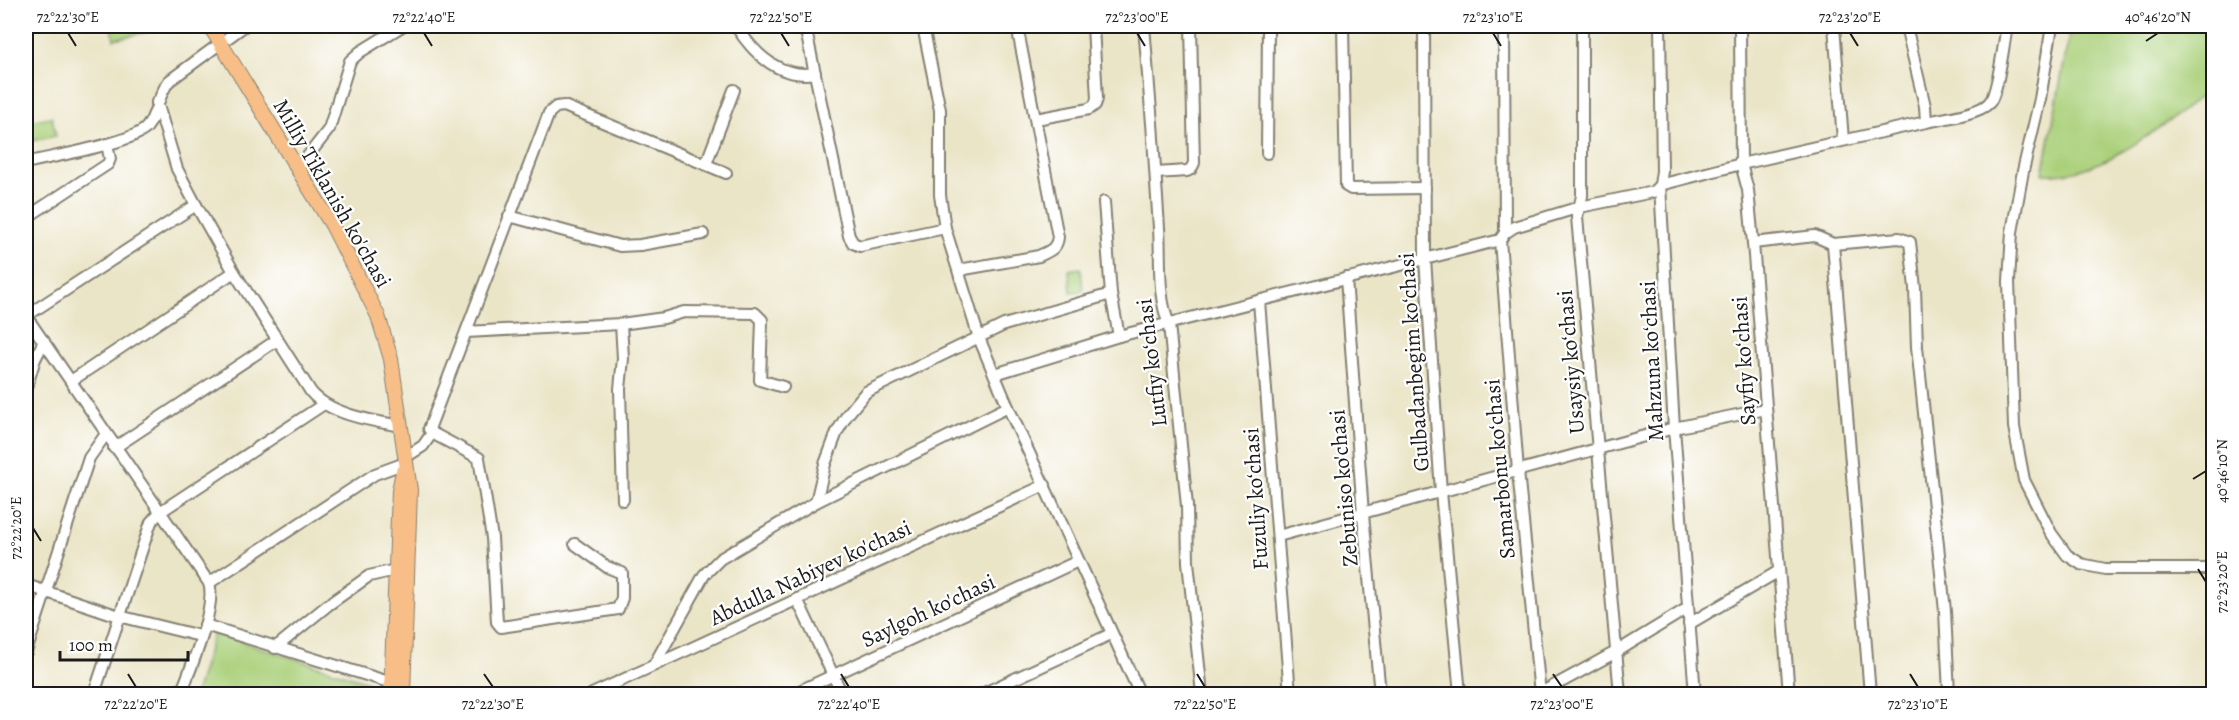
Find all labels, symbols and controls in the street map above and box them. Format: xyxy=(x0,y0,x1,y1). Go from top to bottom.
text: 72°22'30"E xyxy=(37,7,99,27)
text: 72°22'40"E xyxy=(393,7,455,27)
text: 72°22'50"E xyxy=(750,7,812,27)
text: 72°23'00"E xyxy=(1105,7,1169,27)
text: 72°23'10"E xyxy=(1463,7,1523,27)
text: 72°23'20"E xyxy=(1819,7,1881,27)
text: 40°46'20"N xyxy=(2125,7,2191,27)
street label: Milliy Tiklanish ko'chasi xyxy=(266,94,398,293)
street label: Gulbadanbegim koʻchasi xyxy=(1391,251,1437,472)
street label: Mahzuna koʻchasi xyxy=(1633,280,1671,442)
street label: Usaysiy koʻchasi xyxy=(1550,289,1592,435)
street label: Sayfiy koʻchasi xyxy=(1725,295,1763,427)
street label: Lutfiy koʻchasi xyxy=(1129,297,1175,429)
street label: Samarbonu koʻchasi xyxy=(1477,378,1523,560)
street label: Zebuniso ko'chasi xyxy=(1322,408,1366,568)
street label: Fuzuliy koʻchasi xyxy=(1236,427,1276,571)
text: 40°46'10"N xyxy=(2212,439,2232,503)
text: 72°22'20"E xyxy=(6,496,26,560)
street label: Abdulla Nabiyev ko'chasi xyxy=(704,513,916,633)
text: 72°23'20"E xyxy=(2212,551,2232,613)
street label: Saylgoh ko'chasi xyxy=(857,567,1000,655)
scale bar xyxy=(60,624,188,662)
text: 100 m xyxy=(69,633,113,657)
text: 72°22'20"E xyxy=(104,694,168,714)
text: 72°22'30"E xyxy=(462,694,524,714)
text: 72°22'40"E xyxy=(818,694,880,714)
text: 72°22'50"E xyxy=(1174,694,1236,714)
text: 72°23'00"E xyxy=(1530,694,1594,714)
text: 72°23'10"E xyxy=(1888,694,1948,714)

